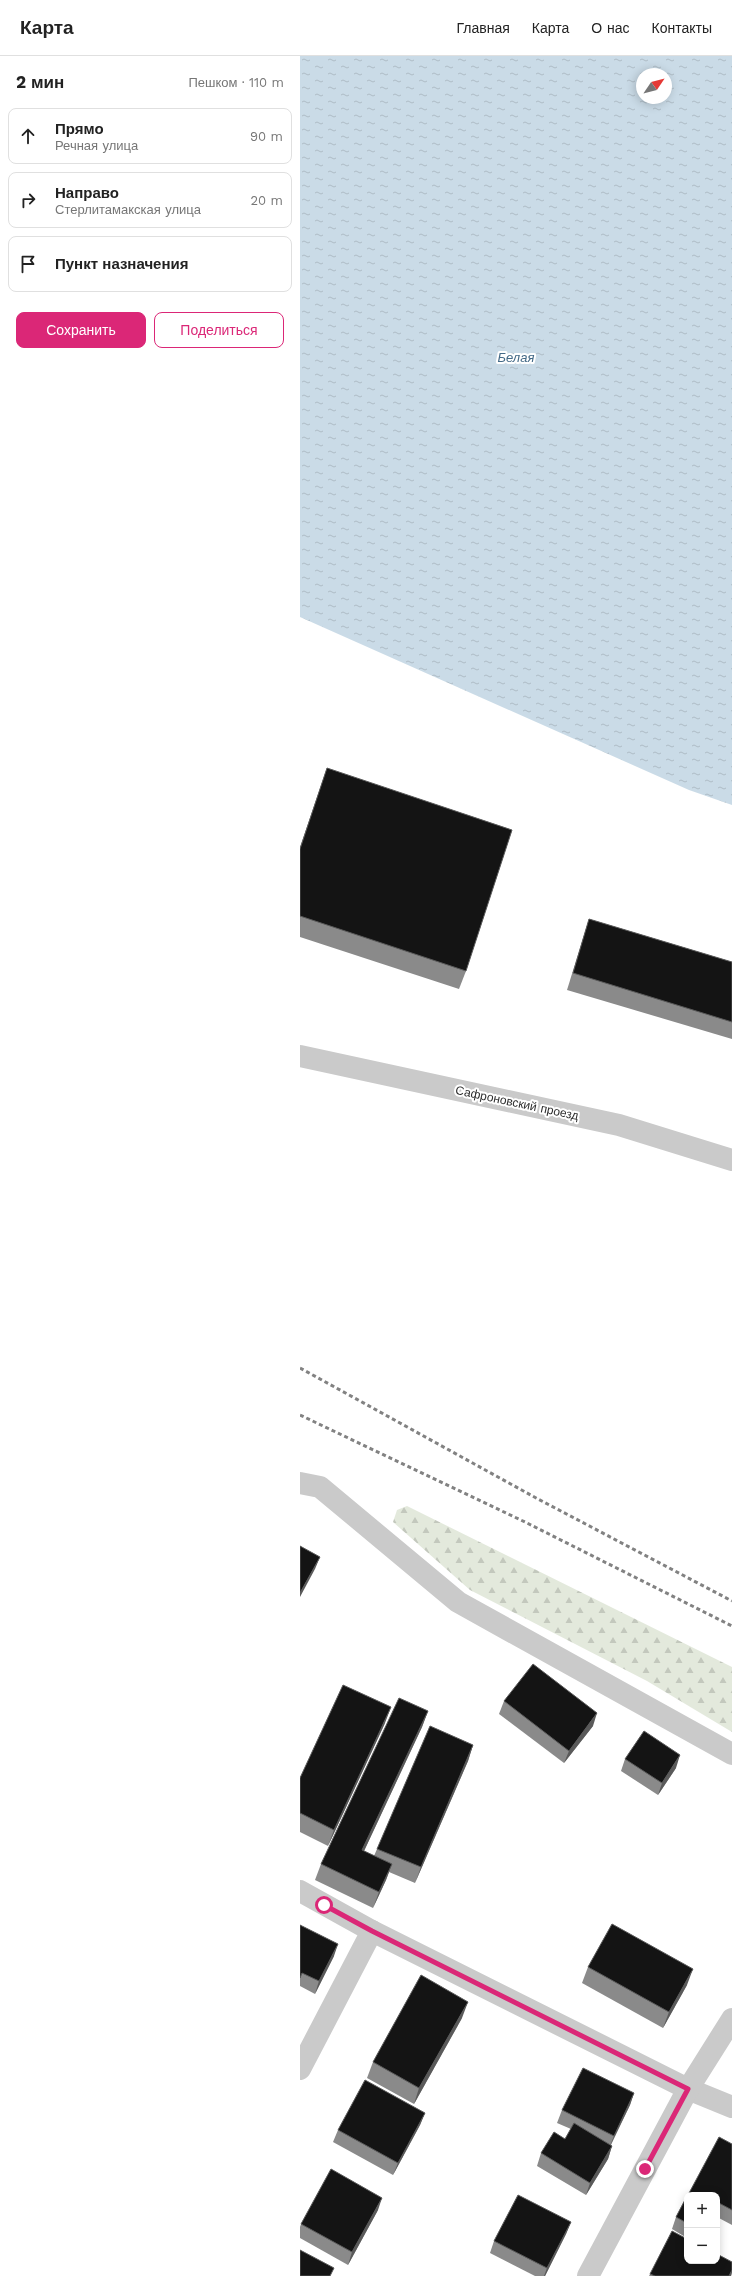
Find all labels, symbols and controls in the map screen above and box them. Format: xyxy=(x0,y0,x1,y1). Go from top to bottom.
text: Карта xyxy=(20,16,74,39)
text: Главная xyxy=(457,20,510,36)
text: Карта xyxy=(532,20,569,36)
text: О нас xyxy=(591,20,630,36)
text: Контакты xyxy=(652,20,712,36)
north arrow xyxy=(636,68,672,104)
text: 2 мин xyxy=(16,72,64,92)
text: Пешком · 110 m xyxy=(188,75,284,90)
text: Прямо xyxy=(55,120,104,138)
icon: ahead xyxy=(17,125,39,147)
text: 90 m xyxy=(250,129,283,144)
text: Речная улица xyxy=(55,138,138,153)
text: Направо xyxy=(55,184,119,202)
icon: right xyxy=(17,189,39,211)
text: 20 m xyxy=(251,193,283,208)
text: Стерлитамакская улица xyxy=(55,202,201,217)
icon: arrive xyxy=(17,253,39,275)
text: Пункт назначения xyxy=(55,255,188,273)
button: Сохранить xyxy=(16,312,146,348)
button: Поделиться xyxy=(154,312,284,348)
water label: Белая xyxy=(498,350,534,365)
street label: Сафроновский проезд xyxy=(454,1083,580,1123)
route start xyxy=(315,1896,333,1914)
route end xyxy=(636,2160,654,2178)
map controls xyxy=(684,2192,720,2264)
button: + xyxy=(684,2192,720,2228)
button: − xyxy=(684,2228,720,2264)

